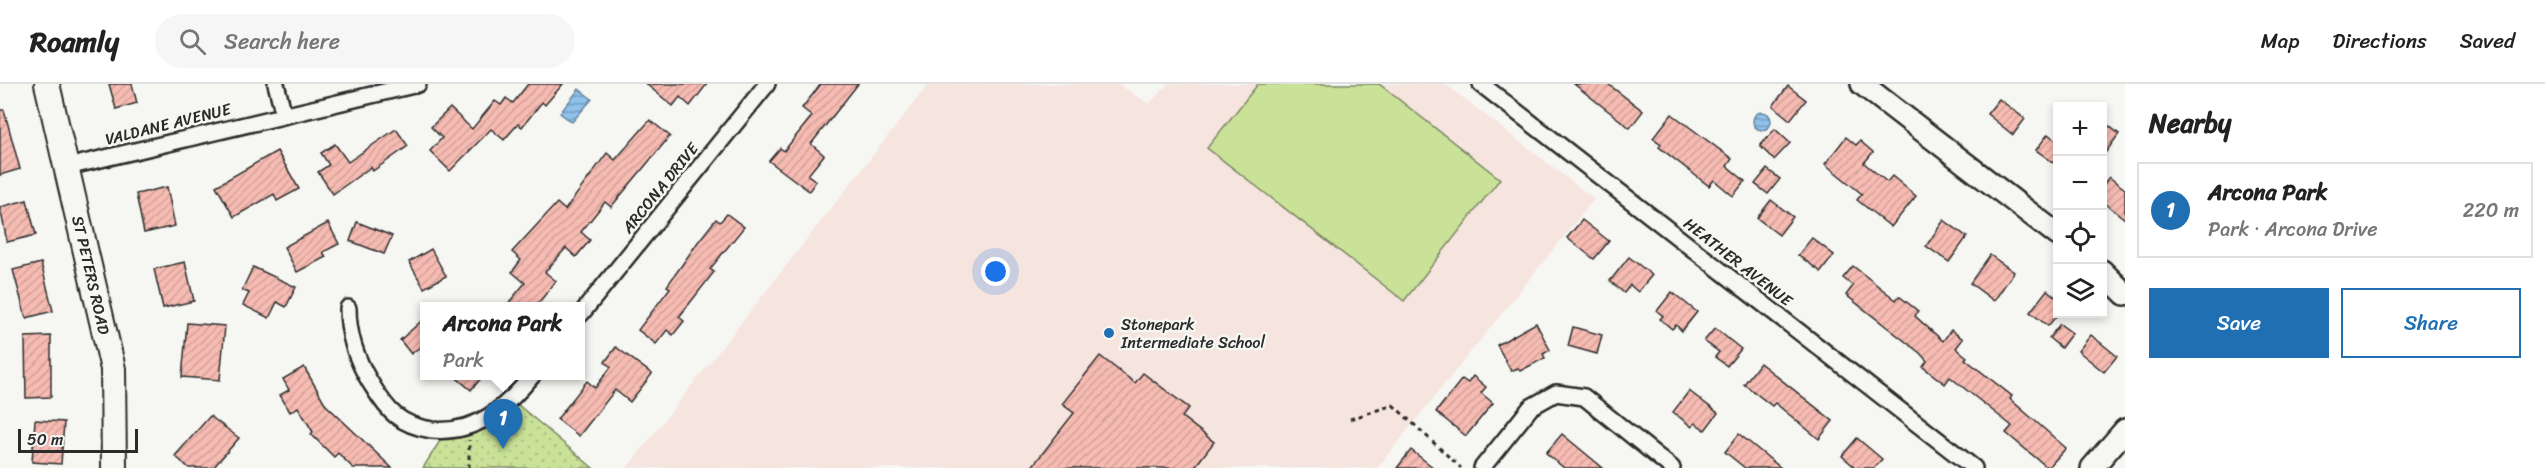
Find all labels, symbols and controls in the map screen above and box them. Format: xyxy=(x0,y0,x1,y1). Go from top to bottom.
search box xyxy=(155,14,575,68)
text: Roamly xyxy=(30,17,119,66)
text: Search here xyxy=(224,22,340,61)
text: Map xyxy=(2261,22,2299,60)
text: Directions xyxy=(2332,22,2427,60)
text: Saved xyxy=(2460,22,2515,60)
icon: search xyxy=(176,25,209,58)
street label: VALDANE AVENUE xyxy=(102,94,235,154)
text: Nearby xyxy=(2149,100,2231,146)
map controls xyxy=(2053,102,2107,318)
button: + xyxy=(2053,102,2107,156)
street label: ARCONA DRIVE xyxy=(613,135,707,241)
button: − xyxy=(2053,156,2107,210)
text: Arcona Park xyxy=(2208,173,2327,212)
text: 1 xyxy=(2166,193,2175,228)
text: 220 m xyxy=(2463,193,2519,228)
street label: HEATHER AVENUE xyxy=(1677,210,1800,315)
button: locate xyxy=(2053,210,2107,264)
text: Park · Arcona Drive xyxy=(2208,212,2378,247)
street label: ST PETERS ROAD xyxy=(63,213,119,338)
your location xyxy=(981,257,1010,286)
button: layers xyxy=(2053,264,2107,318)
button: Save xyxy=(2149,288,2329,358)
button: Share xyxy=(2341,288,2521,358)
popup xyxy=(420,302,585,380)
text: Arcona Park xyxy=(443,304,562,343)
place label: Stonepark Intermediate School xyxy=(1120,310,1265,357)
marker: Stonepark Intermediate School xyxy=(1102,326,1116,340)
text: Park xyxy=(443,343,484,378)
pin: 1 xyxy=(484,400,522,449)
text: 50 m xyxy=(27,425,63,454)
scale bar xyxy=(18,426,138,454)

